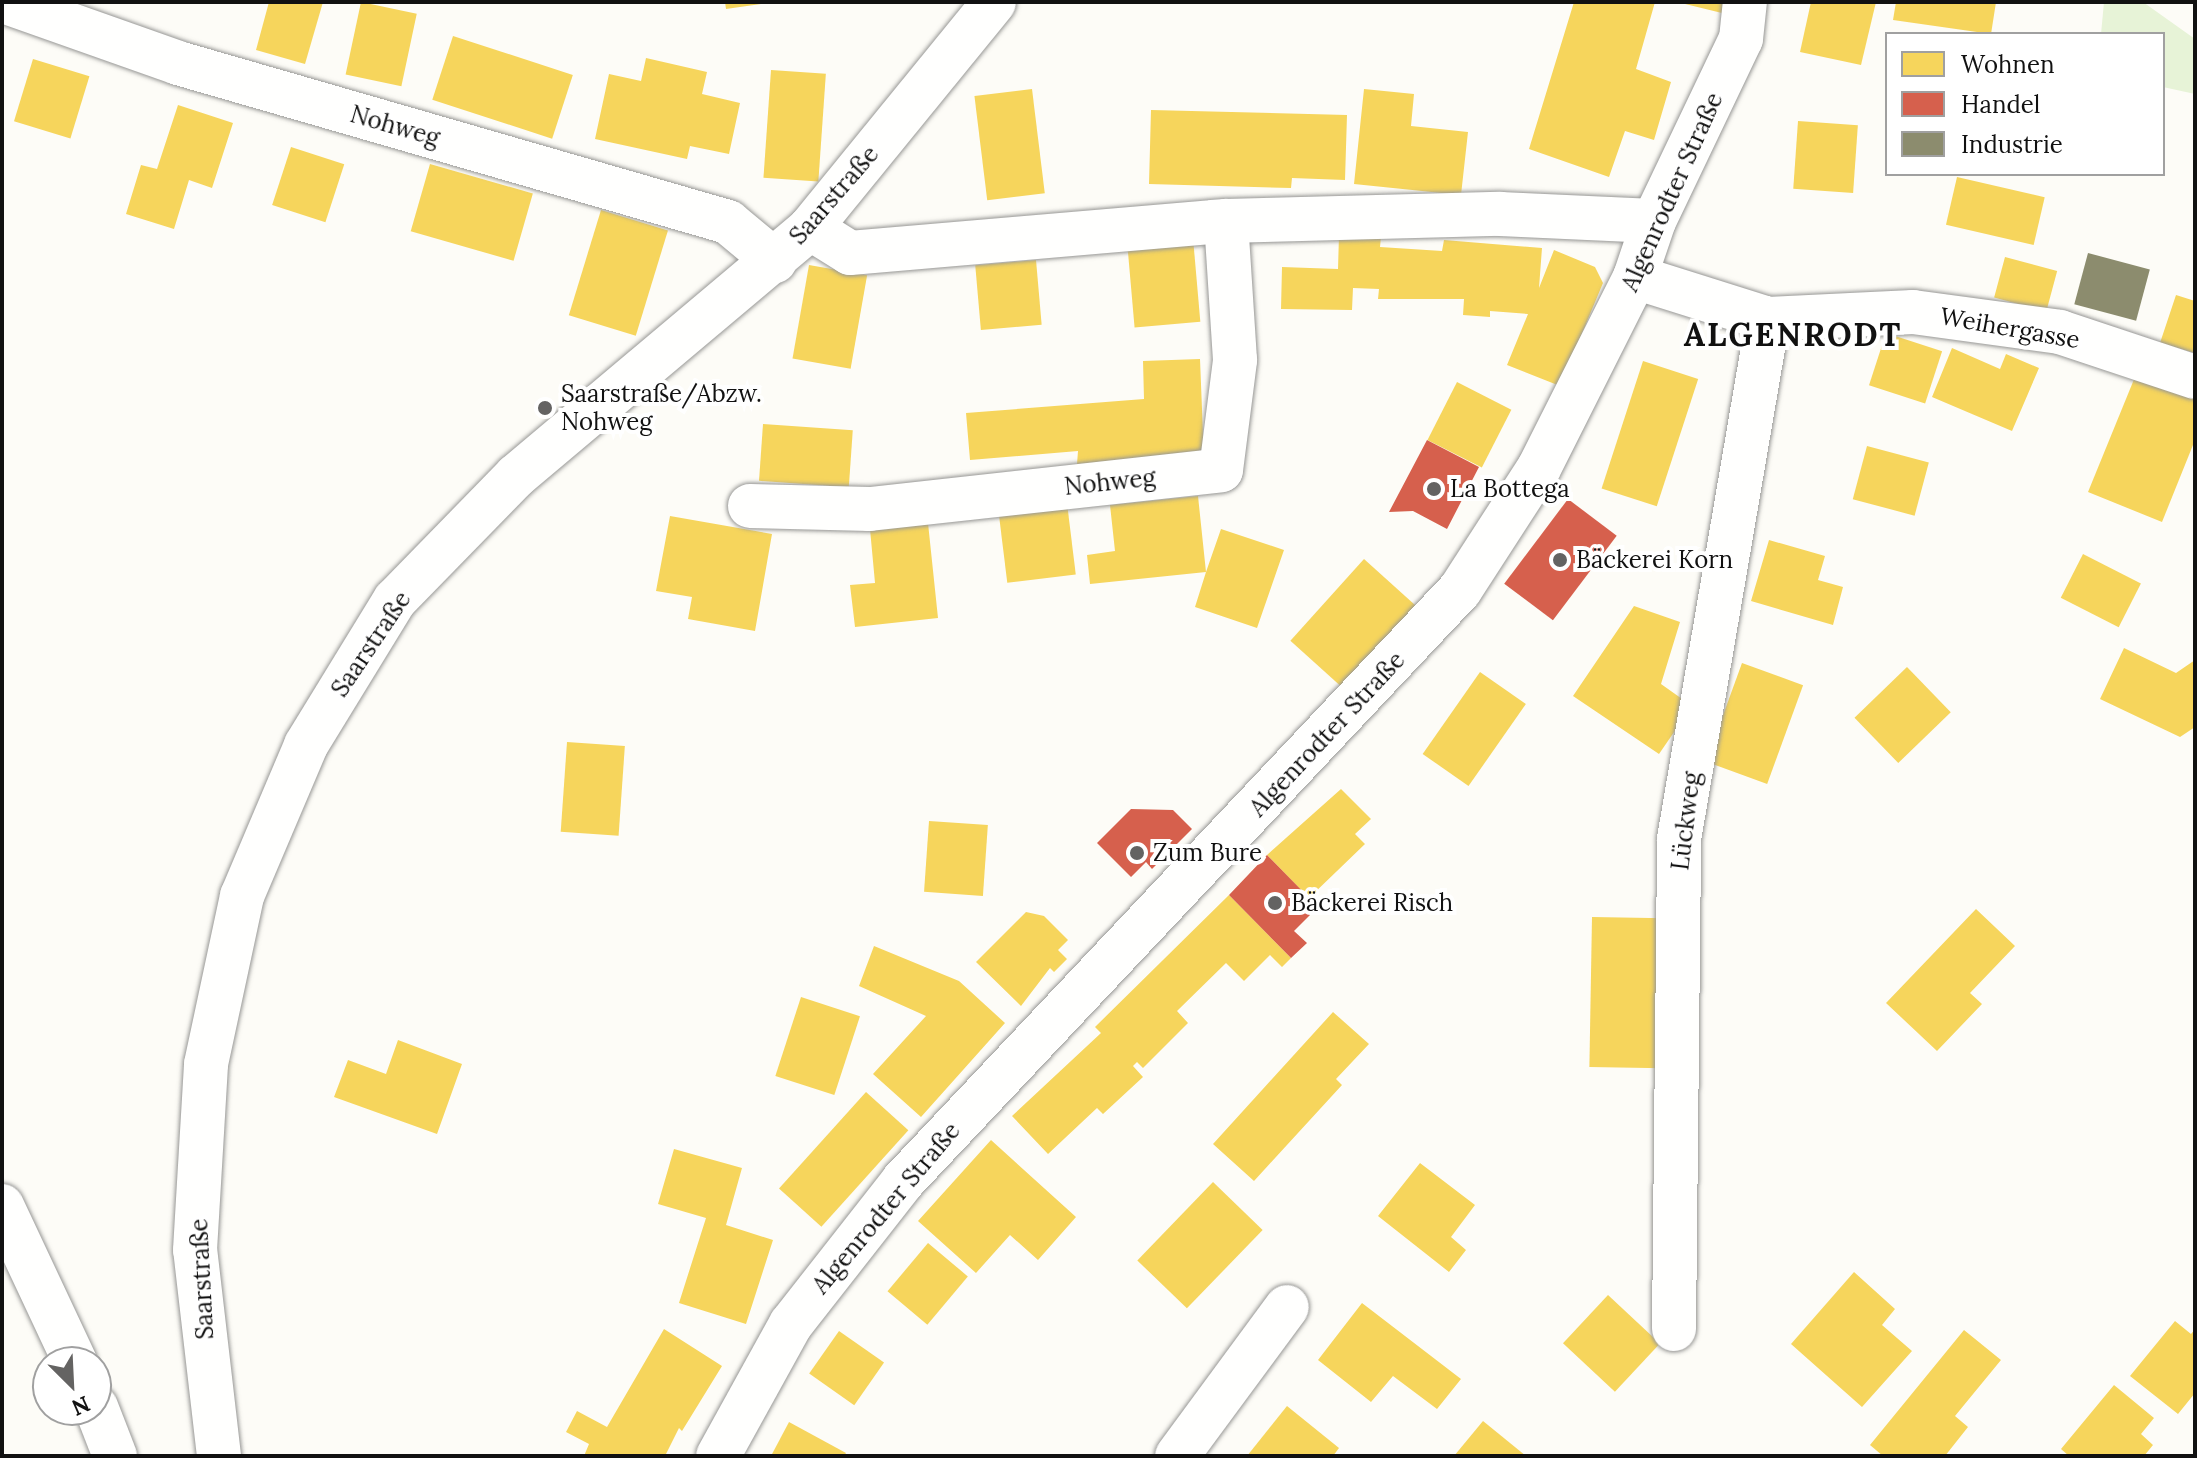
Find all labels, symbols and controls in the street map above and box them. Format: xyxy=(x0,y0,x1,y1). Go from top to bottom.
legend xyxy=(1885,32,2165,176)
text: Wohnen xyxy=(1961,49,2055,80)
street label: Algenrodter Straße xyxy=(1615,88,1729,296)
text: Handel xyxy=(1961,89,2040,120)
street label: Nohweg xyxy=(347,100,443,152)
text: Industrie xyxy=(1961,129,2063,160)
street label: Saarstraße xyxy=(783,140,885,250)
street label: Weihergasse xyxy=(1938,302,2082,354)
district label: ALGENRODT xyxy=(1684,316,1902,354)
place label: Saarstraße/Abzw. Nohweg xyxy=(561,380,762,436)
marker: Saarstraße/Abzw. Nohweg xyxy=(536,399,554,417)
street label: Nohweg xyxy=(1063,463,1157,501)
place label: La Bottega xyxy=(1450,475,1570,503)
marker: La Bottega xyxy=(1425,480,1443,498)
place label: Bäckerei Korn xyxy=(1576,546,1733,574)
marker: Bäckerei Korn xyxy=(1551,551,1569,569)
street label: Saarstraße xyxy=(325,586,417,702)
street label: Algenrodter Straße xyxy=(1243,646,1411,822)
street label: Lückweg xyxy=(1666,770,1706,872)
place label: Zum Bure xyxy=(1153,839,1262,867)
marker: Zum Bure xyxy=(1128,844,1146,862)
place label: Bäckerei Risch xyxy=(1291,889,1453,917)
marker: Bäckerei Risch xyxy=(1266,894,1284,912)
street label: Algenrodter Straße xyxy=(806,1117,966,1299)
street label: Saarstraße xyxy=(184,1218,220,1340)
north arrow xyxy=(32,1346,112,1426)
text: N xyxy=(67,1390,94,1422)

